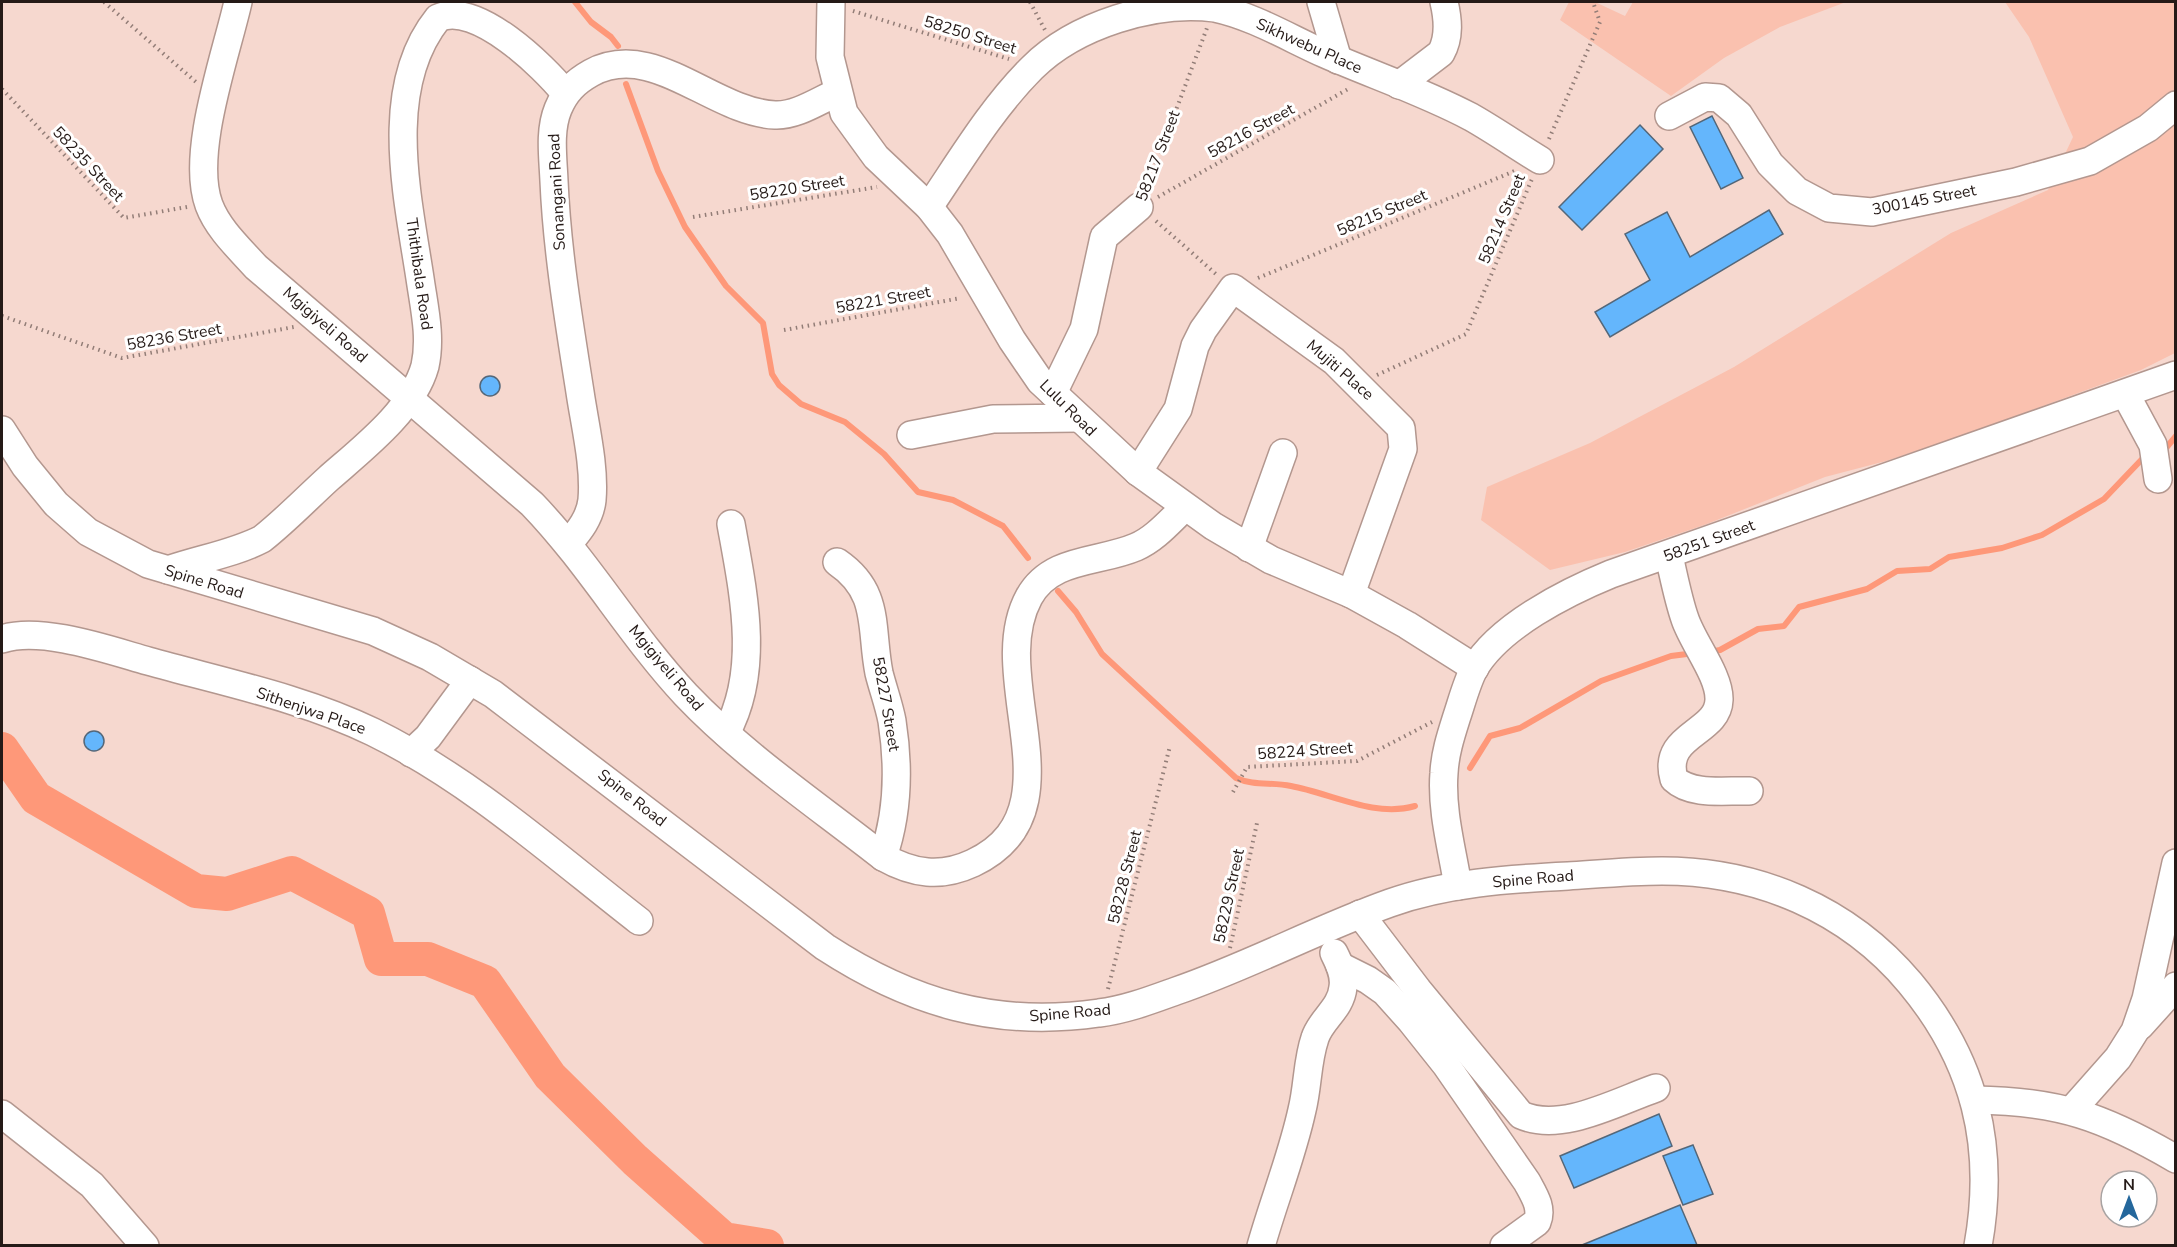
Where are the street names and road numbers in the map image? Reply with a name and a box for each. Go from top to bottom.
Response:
street label: 58250 Street [921,10,1019,60]
street label: Sikhwebu Place [1252,13,1366,79]
street label: 58216 Street [1204,98,1299,164]
street label: 58217 Street [1131,107,1186,205]
street label: 58235 Street [47,121,129,207]
street label: Sonangani Road [543,133,571,251]
street label: 58220 Street [748,170,846,206]
street label: 58214 Street [1473,170,1531,267]
street label: 300145 Street [1870,179,1978,221]
street label: 58215 Street [1334,184,1431,242]
street label: Thithibala Road [400,216,438,332]
street label: 58221 Street [834,281,932,319]
street label: Mgigiyeli Road [278,282,372,368]
street label: 58236 Street [125,318,223,356]
street label: Mujiti Place [1302,335,1378,405]
street label: Lulu Road [1035,375,1101,441]
street label: 58251 Street [1660,514,1758,568]
street label: Spine Road [162,560,246,604]
street label: Mgigiyeli Road [623,620,709,716]
street label: 58227 Street [867,655,905,753]
street label: Sithenjwa Place [253,682,369,740]
street label: 58224 Street [1256,737,1354,765]
street label: Spine Road [593,764,671,832]
street label: 58228 Street [1103,827,1147,926]
street label: 58229 Street [1208,846,1250,945]
street label: Spine Road [1491,864,1575,894]
street label: Spine Road [1028,998,1112,1028]

